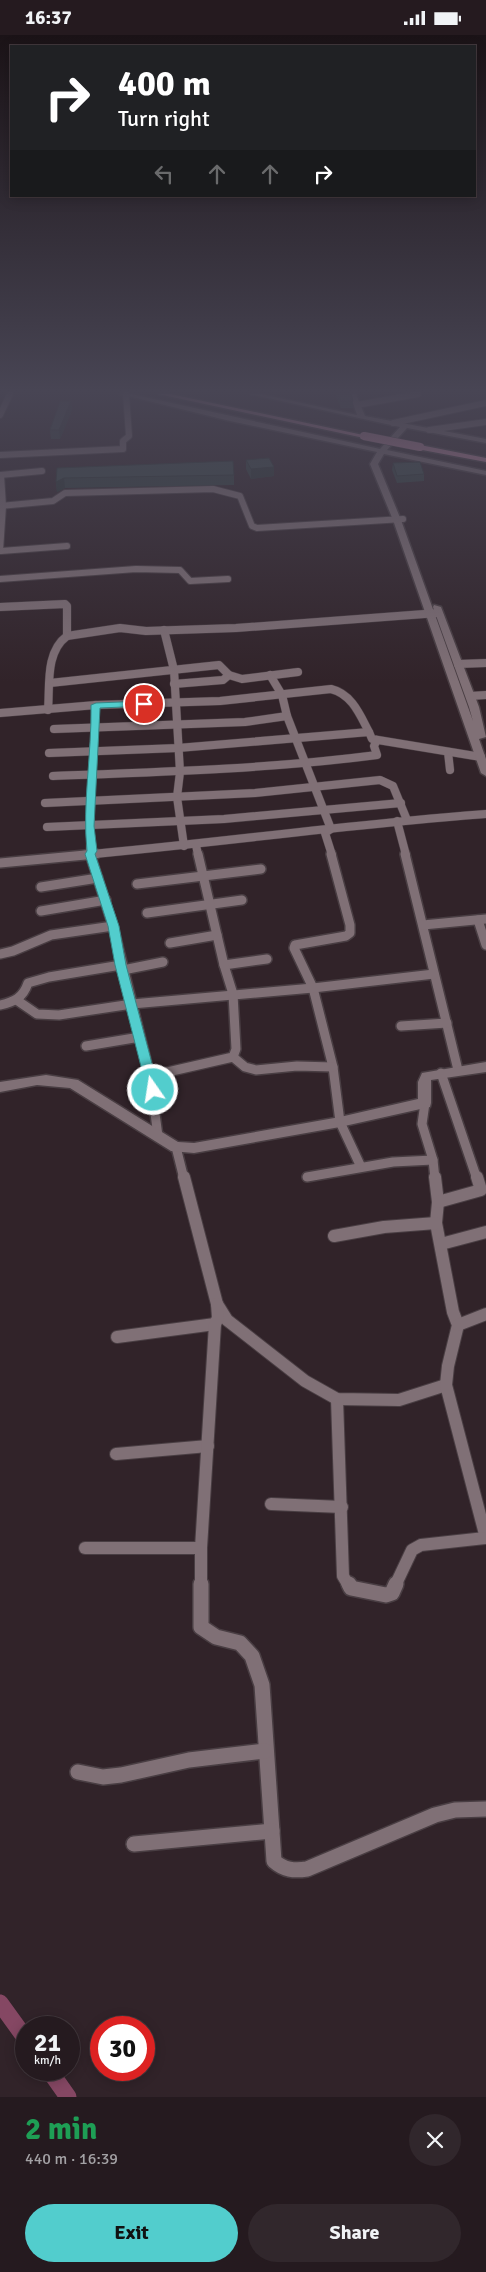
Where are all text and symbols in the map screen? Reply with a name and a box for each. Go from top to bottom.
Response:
text: 16:37 [25,6,72,30]
text: 400 m [118,62,211,105]
icon: right [35,65,100,130]
text: Turn right [118,105,210,132]
icon: left [150,160,178,188]
icon: ahead [203,160,231,188]
icon: ahead [256,160,284,188]
icon: right [309,160,337,188]
pin [123,683,165,725]
icon: arrive [130,690,158,718]
position arrow [126,1063,178,1115]
speed limit sign: 30 [90,2016,155,2081]
text: 21 [34,2027,61,2058]
text: km/h [34,2053,61,2068]
text: 2 min [25,2111,97,2148]
button: close [409,2114,461,2166]
text: 440 m · 16:39 [25,2149,118,2169]
button: Exit [25,2204,238,2262]
button: Share [248,2204,461,2262]

